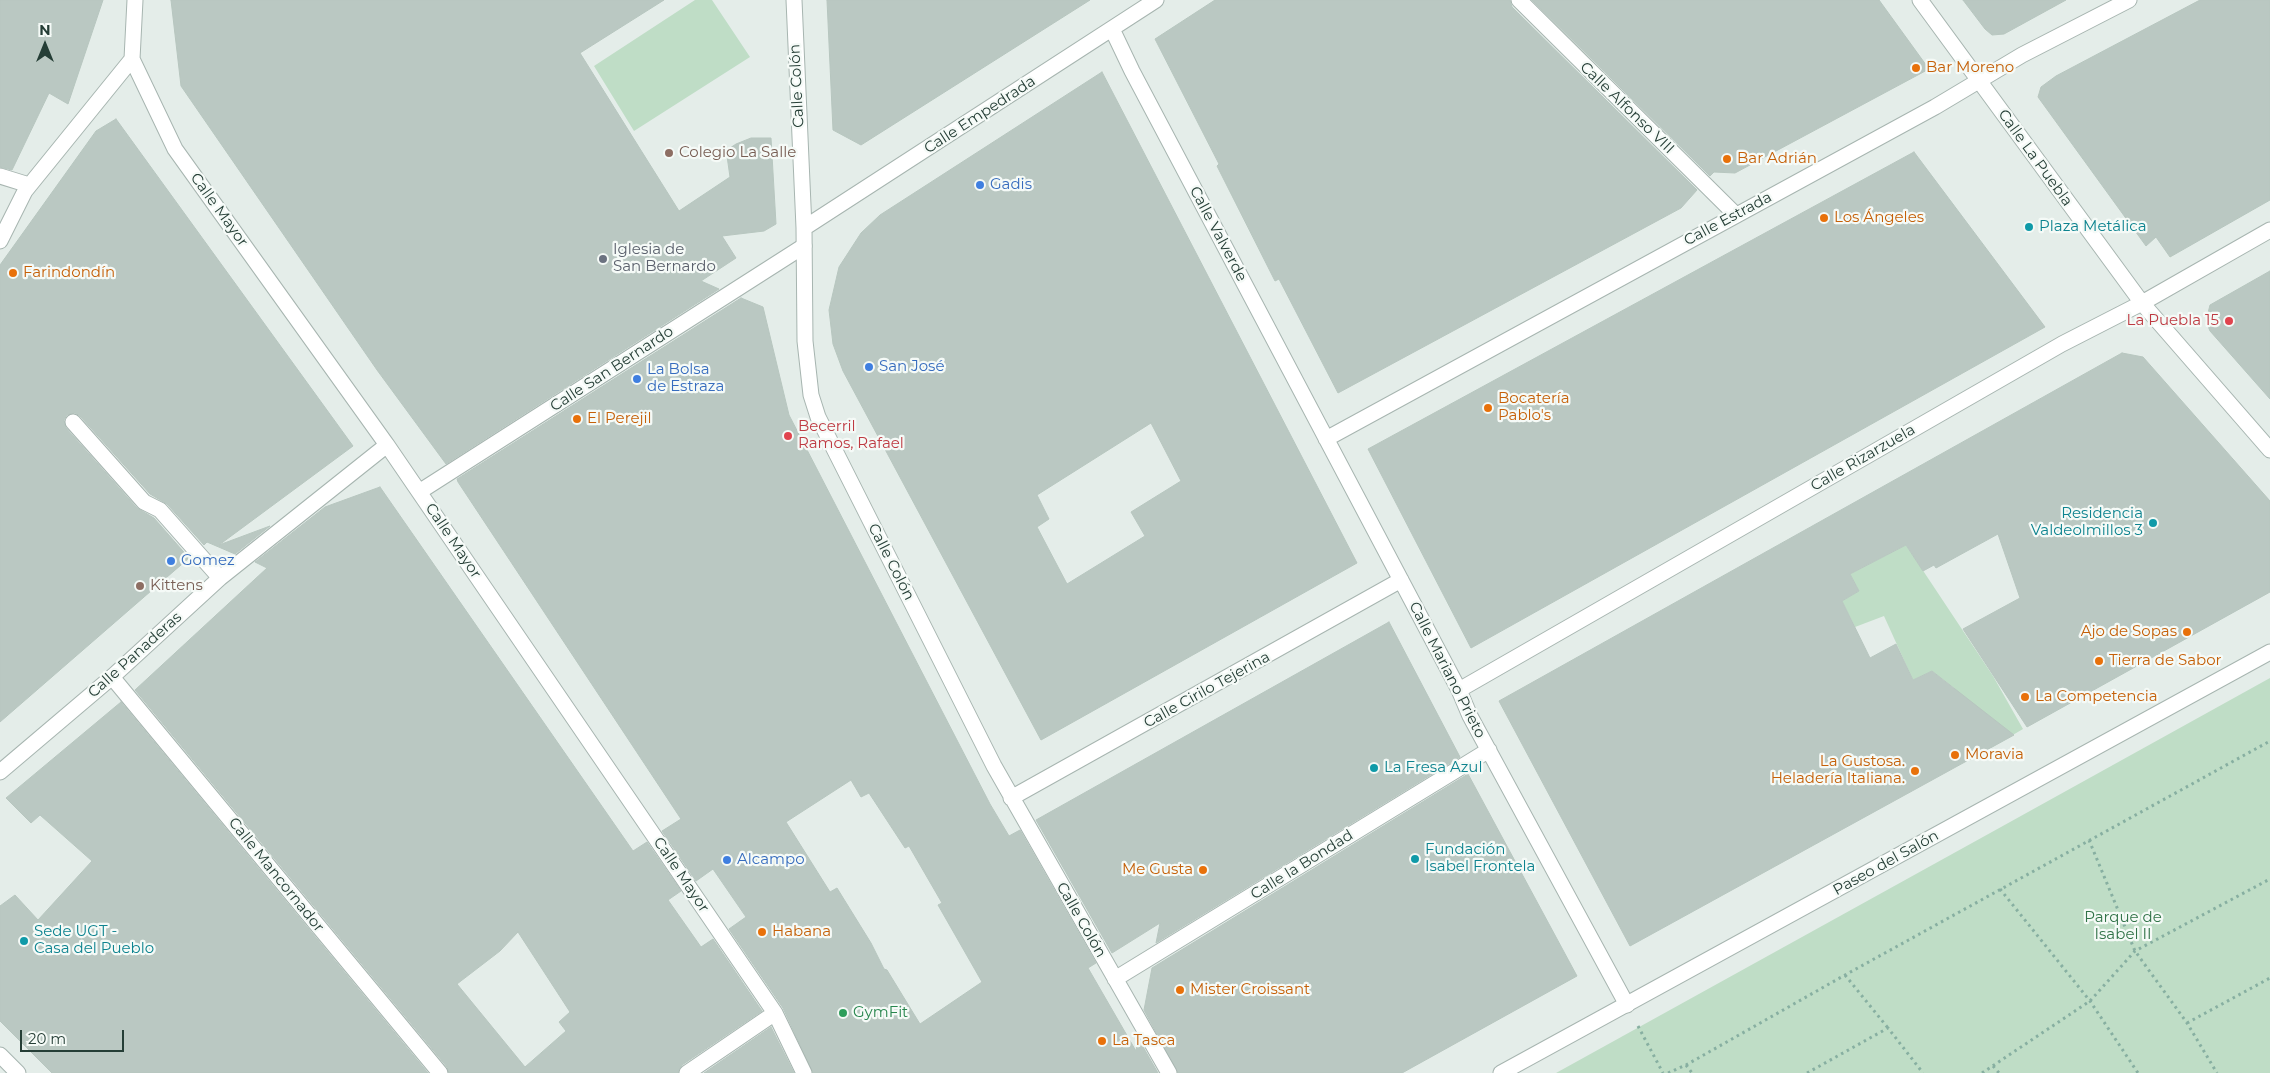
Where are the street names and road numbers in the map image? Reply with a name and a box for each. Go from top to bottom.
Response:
street label: Calle Colón [786,44,808,128]
street label: Calle Alfonso VIII [1576,58,1678,158]
street label: Calle Empedrada [921,72,1039,158]
street label: Calle La Puebla [1994,106,2076,210]
street label: Calle Mayor [186,170,252,250]
street label: Calle Valverde [1185,183,1251,285]
street label: Calle Estrada [1681,188,1775,250]
street label: Calle San Bernardo [547,322,677,416]
street label: Calle Rizarzuela [1808,421,1918,495]
street label: Calle Mayor [421,500,485,582]
street label: Calle Colón [864,521,918,603]
street label: Calle Mariano Prieto [1405,599,1489,741]
street label: Calle Panaderas [85,608,185,702]
street label: Calle Cirilo Tejerina [1141,648,1273,732]
street label: Calle Mancornador [224,814,328,936]
street label: Calle la Bondad [1247,826,1357,904]
street label: Paseo del Salón [1830,827,1942,899]
street label: Calle Mayor [649,834,713,916]
street label: Calle Colón [1052,879,1110,961]

